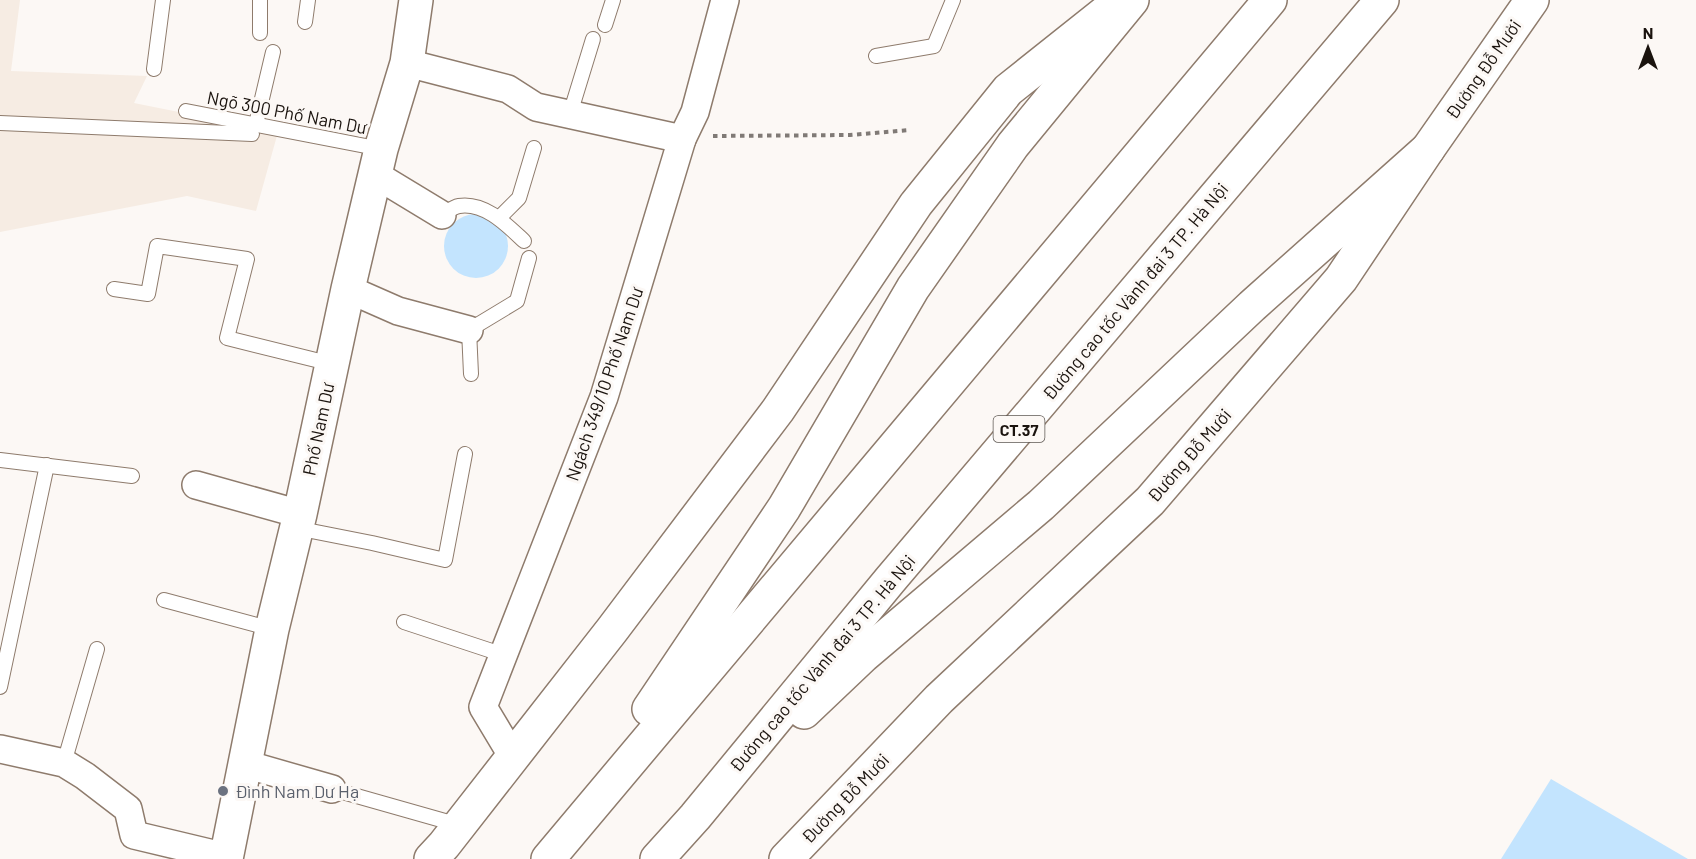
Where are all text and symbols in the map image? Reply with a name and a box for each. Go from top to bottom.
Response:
street label: Đường Đỗ Mười [1441,15,1525,123]
north arrow [1618,18,1678,78]
text: N [1643,23,1653,42]
street label: Ngõ 300 Phố Nam Dư [205,86,369,138]
street label: Đường cao tốc Vành đai 3 TP. Hà Nội [1038,178,1232,404]
street label: Ngách 349/10 Phố Nam Dư [561,284,648,484]
street label: Phố Nam Dư [297,380,339,477]
street label: Đường Đỗ Mười [1142,404,1236,506]
road number: CT.37 [994,416,1044,442]
street label: Đường cao tốc Vành đai 3 TP. Hà Nội [725,550,919,776]
street label: Đường Đỗ Mười [797,748,893,848]
place label: Đình Nam Dư Hạ [235,780,359,802]
marker: Đình Nam Dư Hạ [216,784,230,798]

